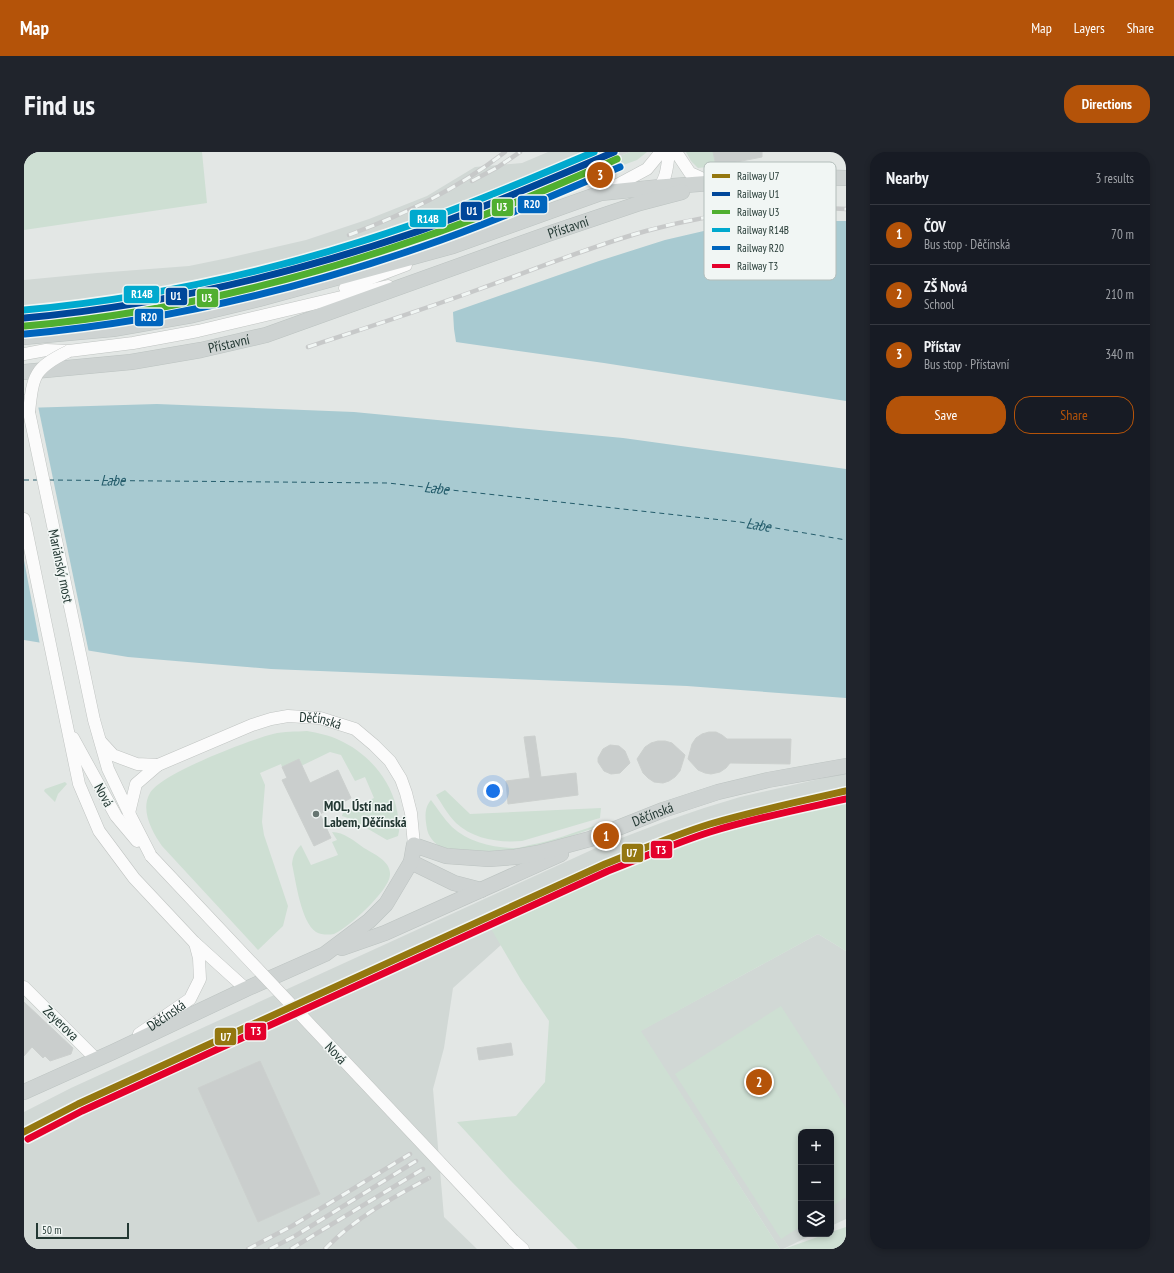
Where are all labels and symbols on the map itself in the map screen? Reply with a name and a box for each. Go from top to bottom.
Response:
pin: 3 [587,160,613,190]
legend [704,162,836,280]
text: Railway U7 [737,169,779,183]
text: Railway U1 [737,187,779,201]
line badge: R20 [517,195,548,214]
text: R20 [524,197,540,211]
line badge: U3 [491,198,514,217]
text: U3 [497,200,507,214]
line badge: U1 [460,201,483,221]
text: U1 [467,204,477,218]
text: Railway U3 [737,205,779,219]
line badge: R14B [409,209,447,228]
text: R14B [417,212,439,226]
street label: Přístavní [545,212,591,242]
text: Railway R14B [737,223,789,237]
text: Railway R20 [737,241,784,255]
text: Railway T3 [737,259,778,273]
line badge: R14B [123,285,160,304]
text: R14B [131,287,153,301]
line badge: U1 [165,287,188,306]
line badge: U3 [196,288,219,308]
text: U1 [171,289,181,303]
text: U3 [202,291,212,305]
line badge: R20 [134,308,164,327]
text: R20 [141,310,157,324]
street label: Přístavní [206,330,251,357]
water label: Labe [101,470,126,490]
water label: Labe [423,477,451,499]
water label: Labe [745,513,773,536]
street label: Mariánský most [44,528,78,605]
street label: Děčínská [299,708,344,733]
street label: Nová [90,780,118,810]
your location [483,781,503,801]
place label: MOL, Ústí nad Labem, Děčínská [324,797,407,831]
street label: Děčínská [629,798,676,830]
marker: MOL, Ústí nad Labem, Děčínská [311,809,321,819]
pin: 1 [593,821,619,851]
line badge: T3 [650,840,673,859]
line badge: U7 [621,843,644,863]
text: T3 [656,843,666,857]
text: U7 [627,846,637,860]
street label: Děčínská [143,996,189,1035]
street label: Zeyerova [39,1002,83,1044]
line badge: T3 [244,1022,267,1041]
text: T3 [251,1024,261,1038]
line badge: U7 [214,1027,237,1046]
text: U7 [221,1030,231,1044]
street label: Nová [321,1038,351,1068]
pin: 2 [746,1067,772,1097]
scale bar [36,1221,129,1240]

